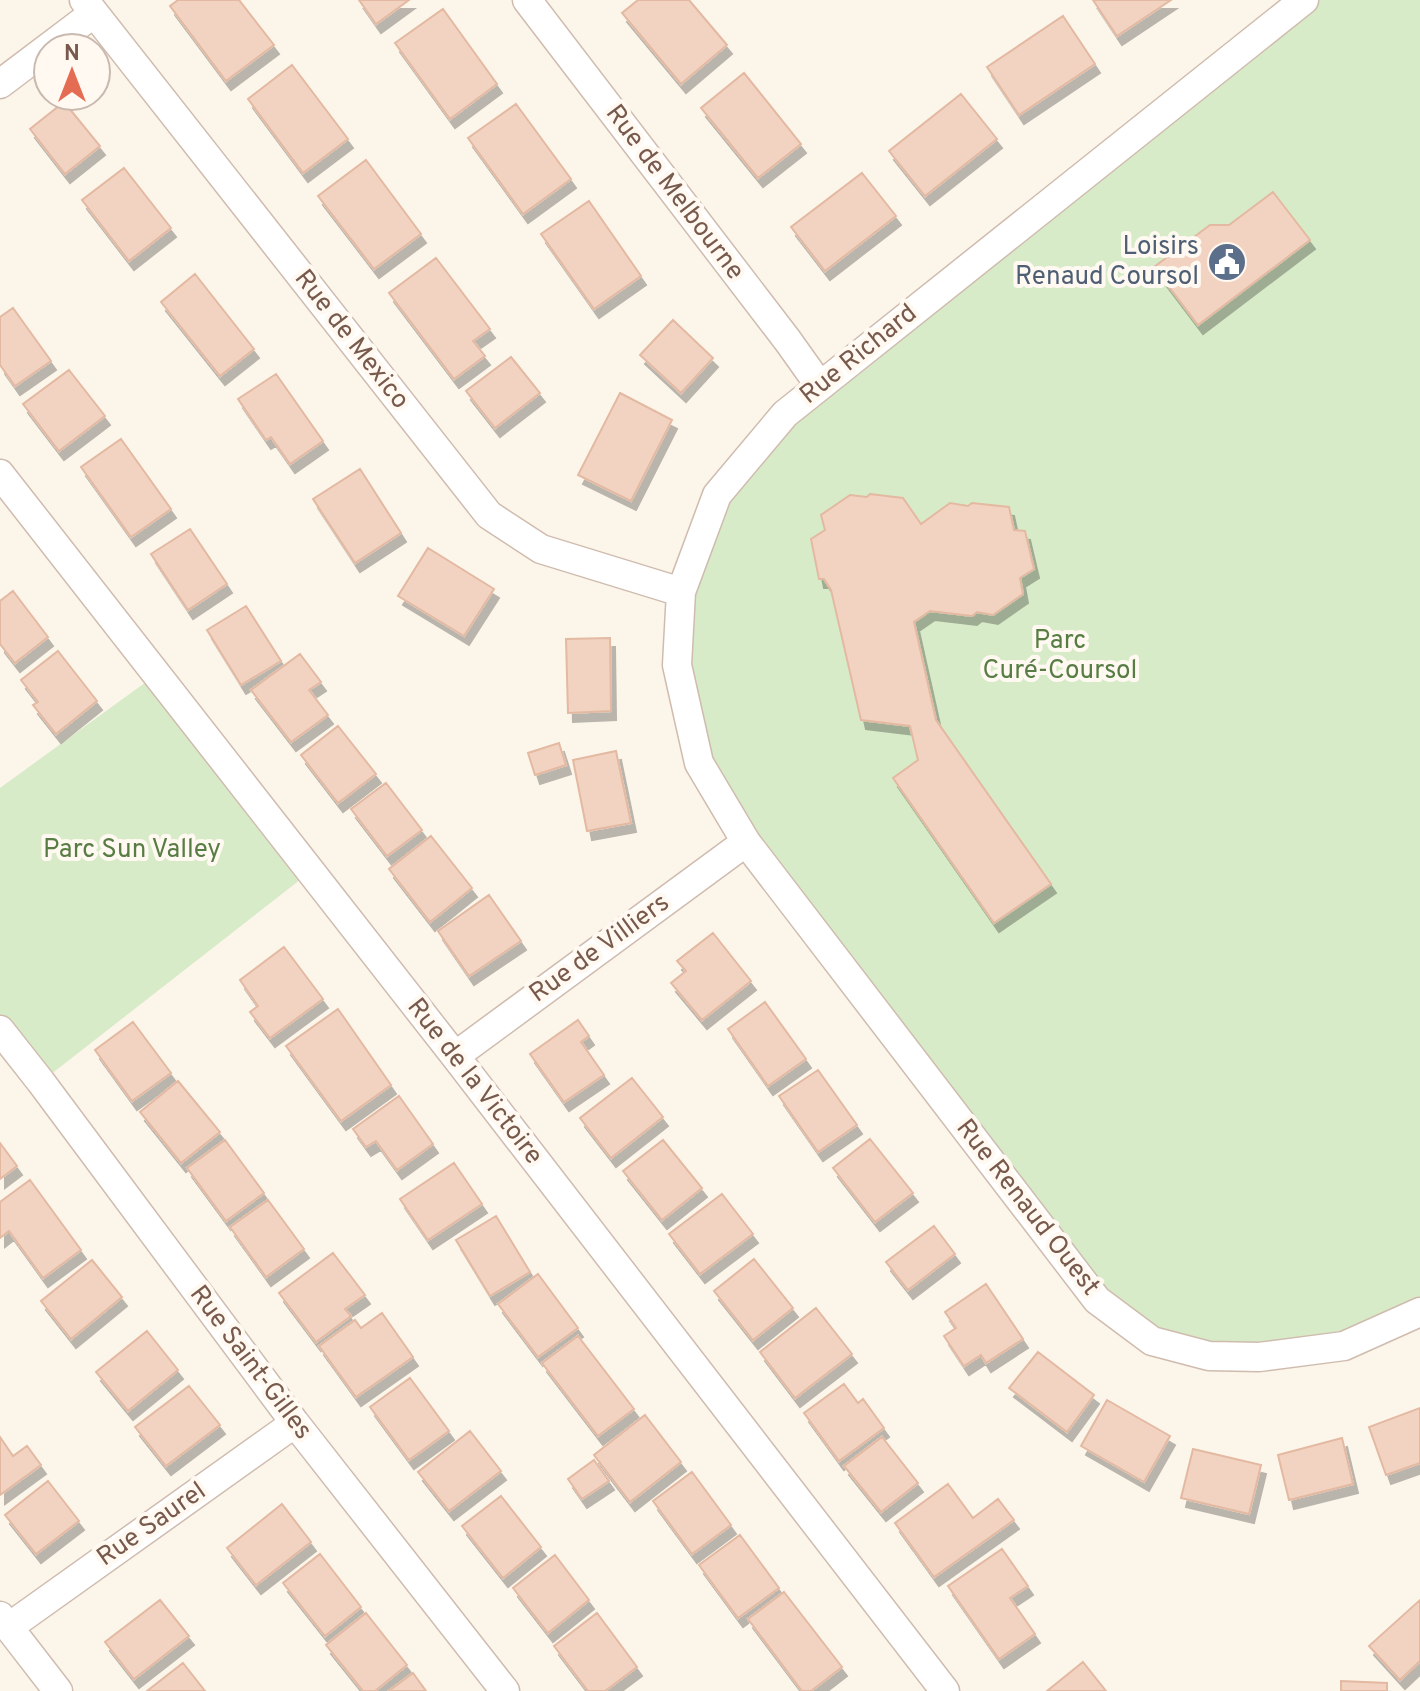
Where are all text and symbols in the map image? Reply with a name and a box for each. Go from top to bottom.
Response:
north arrow [32,32,112,112]
text: N [64,41,80,68]
street label: Rue de Melbourne [597,99,751,287]
place label: Loisirs Renaud Coursol [1015,231,1199,294]
public building icon: Loisirs Renaud Coursol [1206,241,1248,283]
street label: Rue de Mexico [286,264,416,416]
street label: Rue Richard [794,298,924,412]
park label: Parc Curé-Coursol [983,625,1137,688]
park label: Parc Sun Valley [43,834,221,867]
street label: Rue de Villiers [523,887,677,1011]
street label: Rue de la Victoire [399,992,549,1172]
street label: Rue Renaud Ouest [948,1113,1106,1303]
street label: Rue Saint-Gilles [181,1279,319,1447]
street label: Rue Saurel [91,1475,213,1575]

